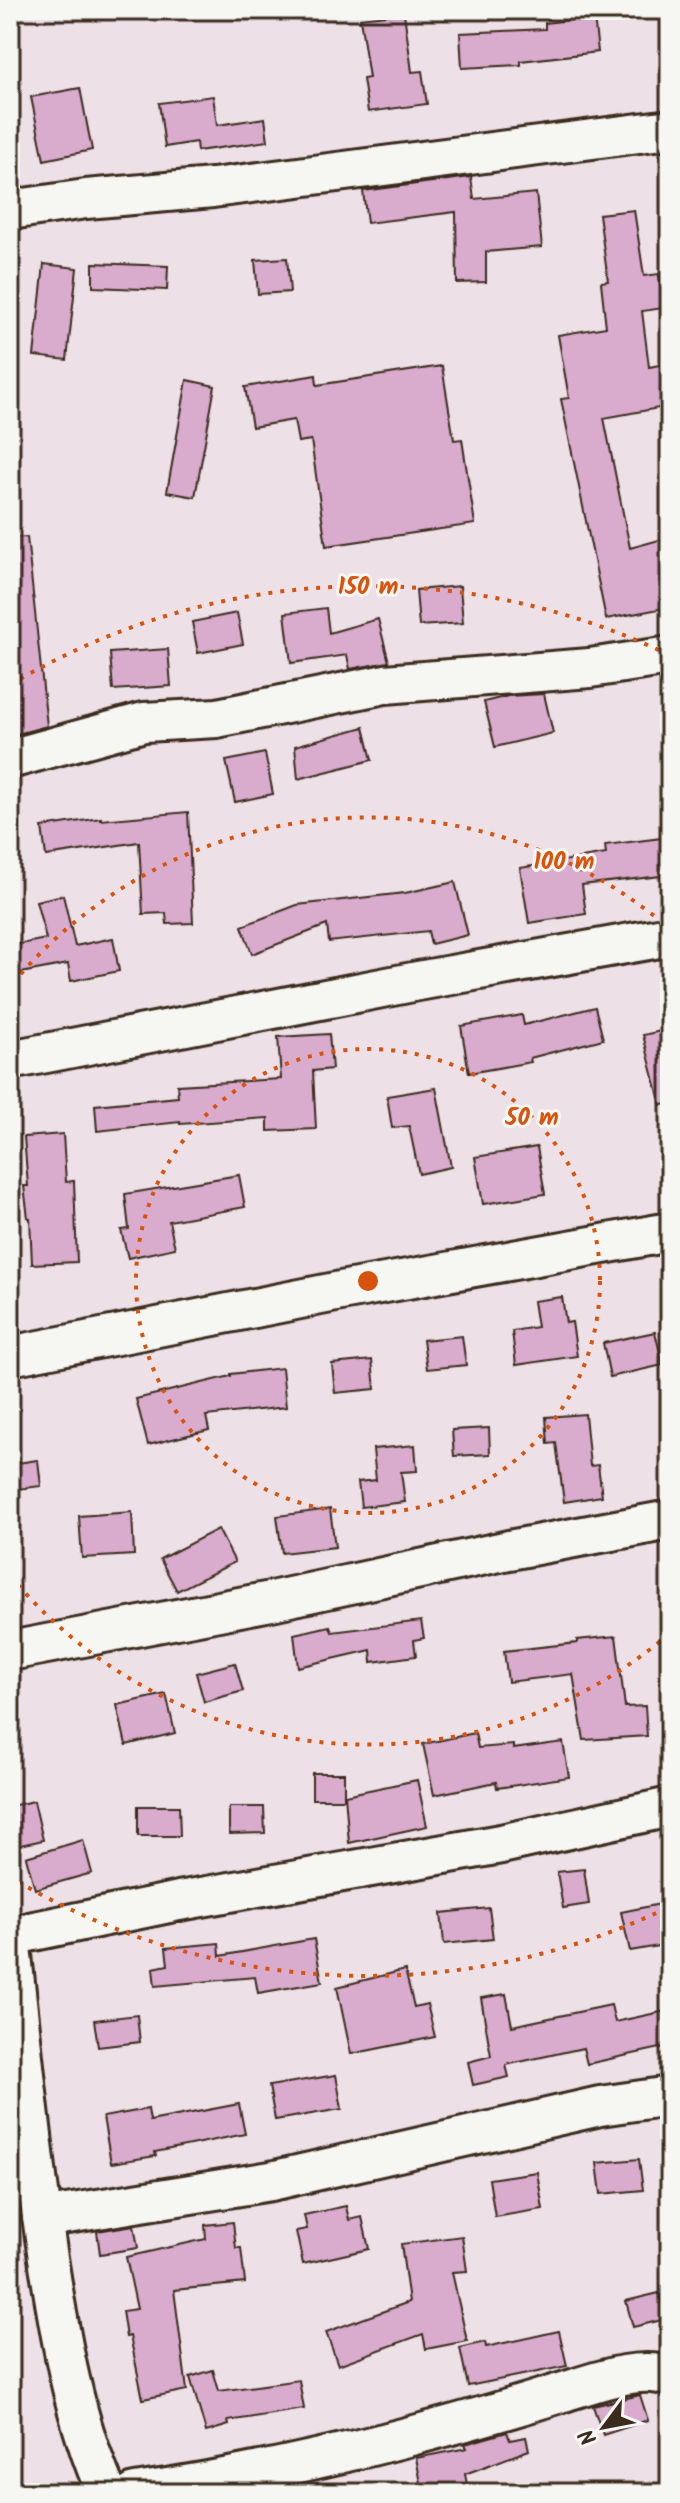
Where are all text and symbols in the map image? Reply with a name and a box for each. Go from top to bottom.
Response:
text: 150 m [338,568,398,607]
text: 100 m [534,843,594,882]
text: 50 m [504,1099,559,1138]
centre of rings [354,1267,382,1295]
north arrow [564,2387,644,2467]
text: N [571,2421,608,2451]

